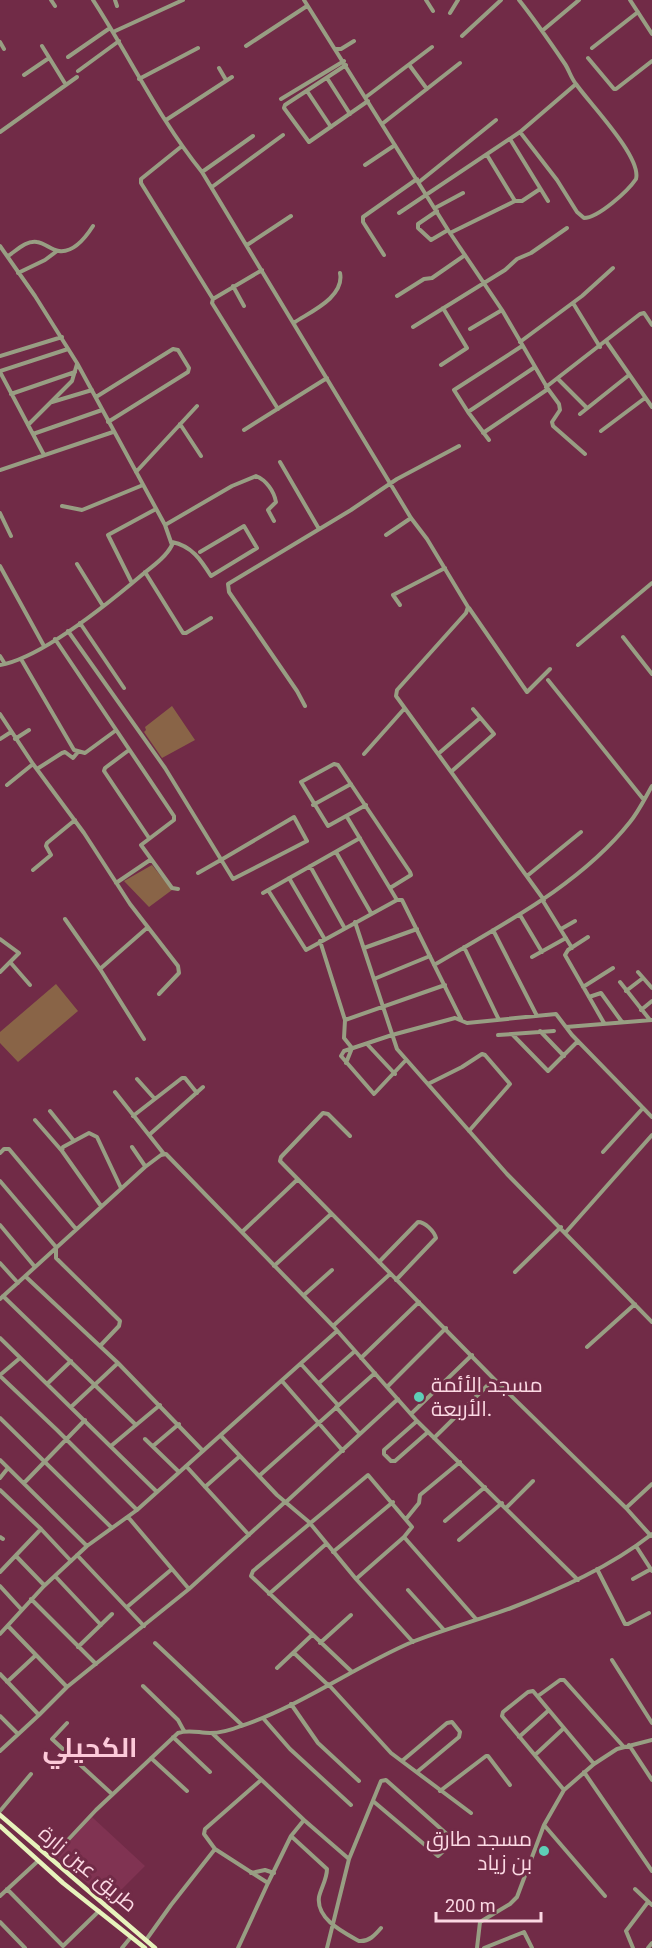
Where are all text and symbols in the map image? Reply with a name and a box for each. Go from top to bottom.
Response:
place label: مسجد الأئمة الأربعة. [431,1373,543,1421]
marker: مسجد الأئمة الأربعة. [412,1390,426,1404]
district label: الكحيلي [43,1732,137,1770]
street label: طريق عين زارة [33,1821,142,1918]
place label: مسجد طارق بن زياد [426,1827,532,1876]
marker: مسجد طارق بن زياد [537,1844,551,1858]
scale bar [436,1885,541,1923]
text: 200 m [445,1895,496,1916]

